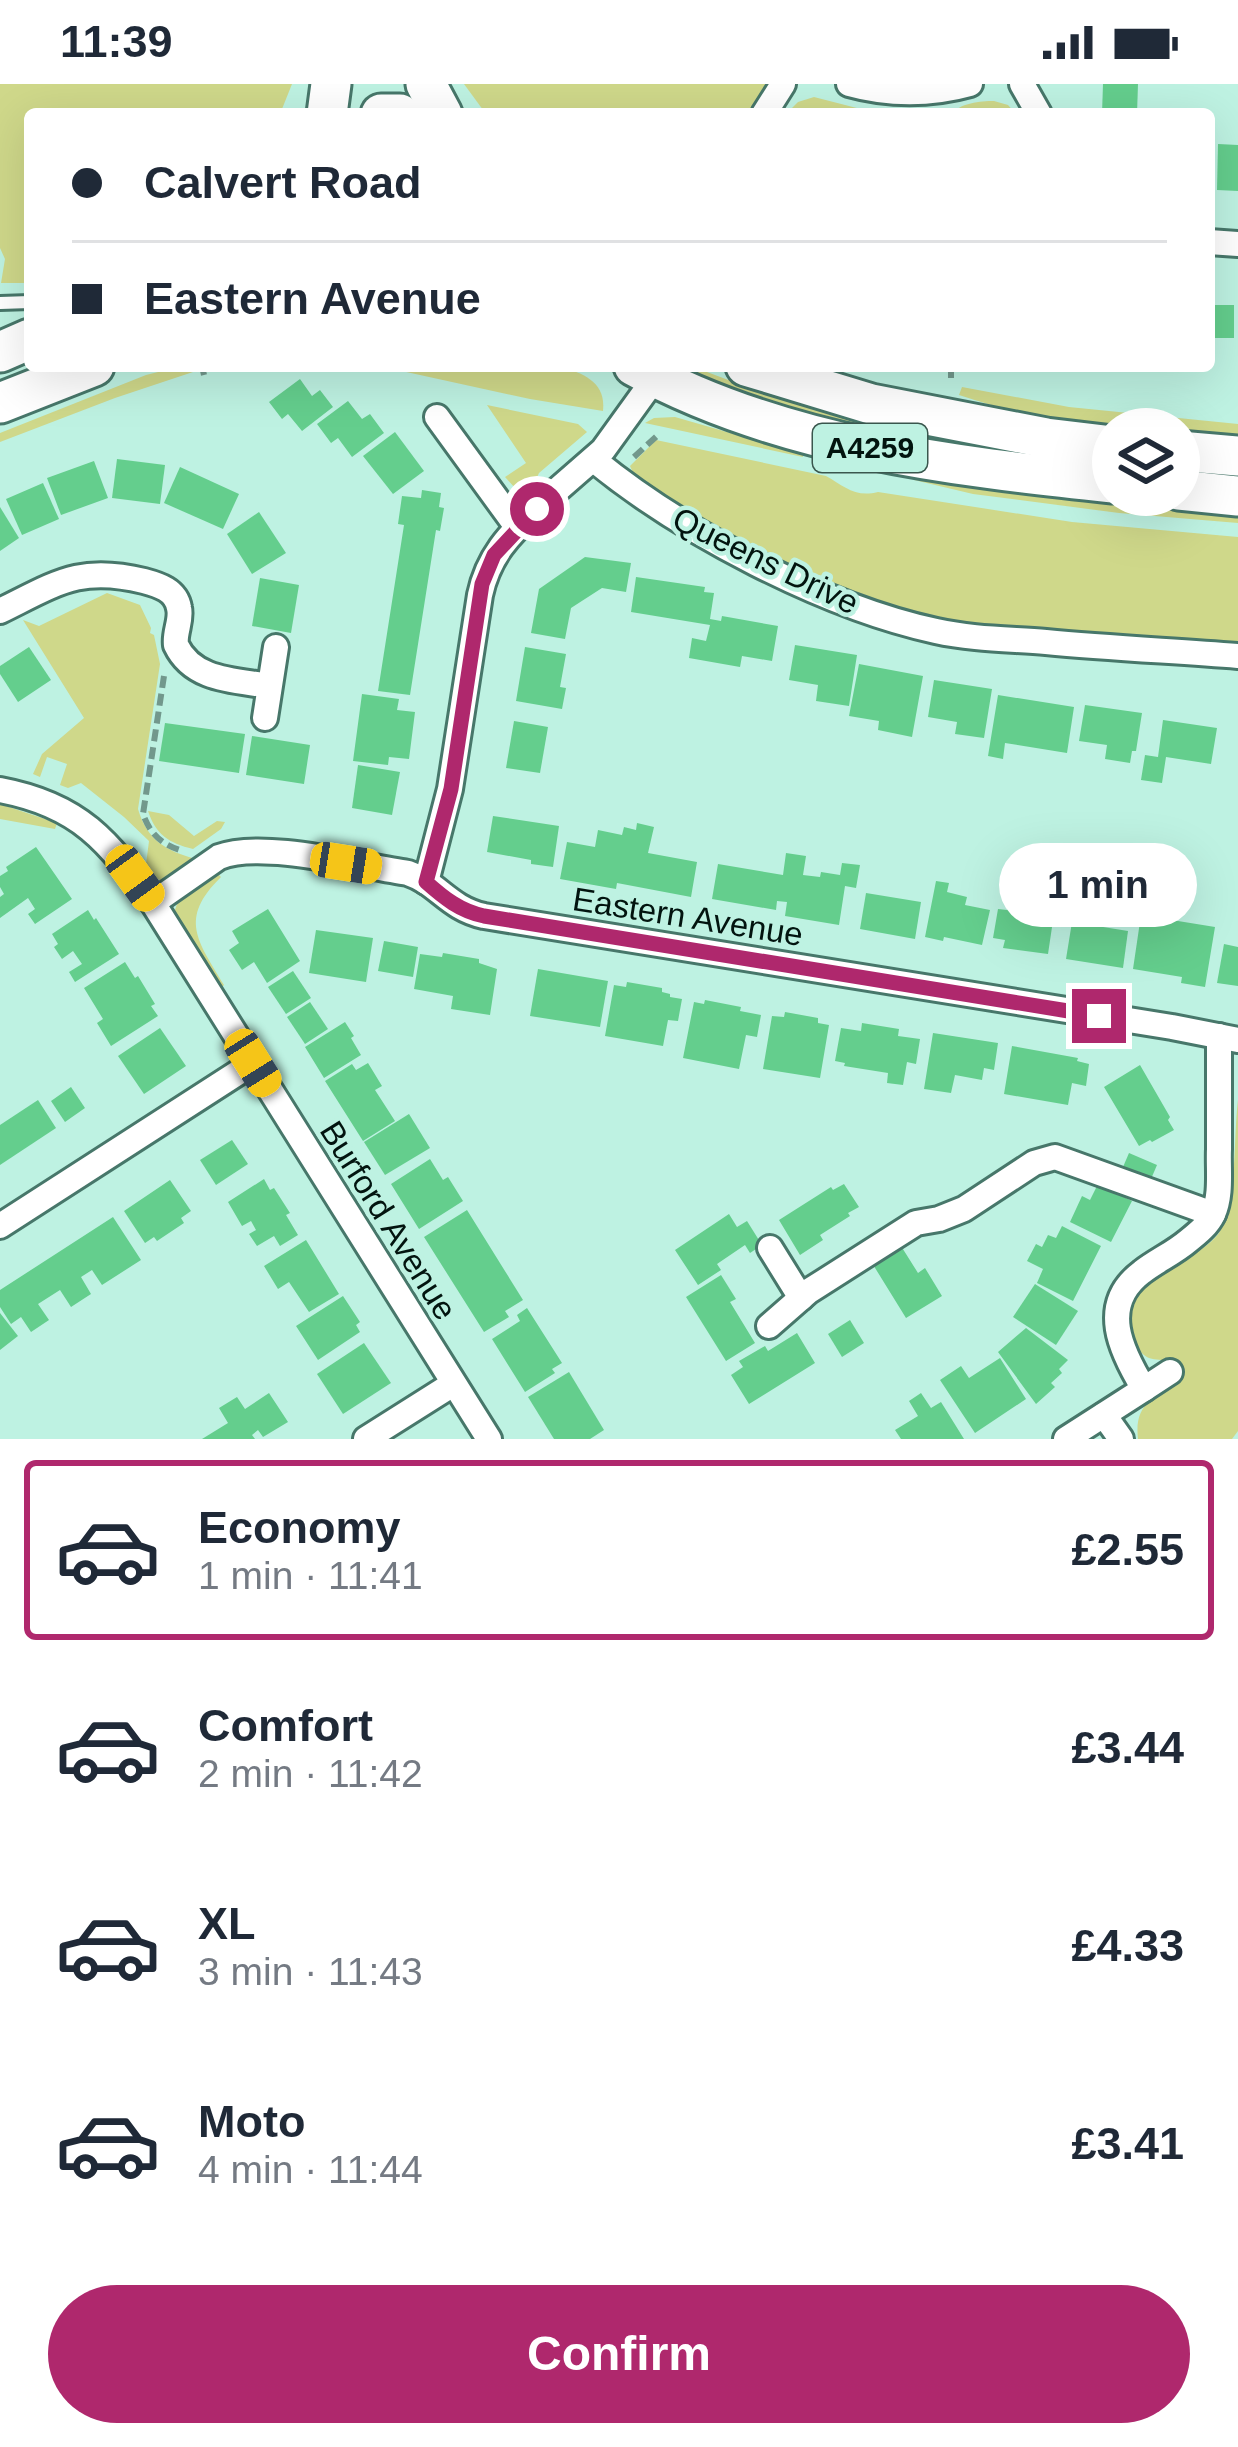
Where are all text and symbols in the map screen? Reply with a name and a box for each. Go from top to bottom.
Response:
text: 11:39 [60,16,173,67]
text: Calvert Road [144,157,422,208]
text: Eastern Avenue [144,273,481,324]
map controls [1092,408,1200,516]
button: layers [1092,408,1200,516]
road number: A4259 [813,424,927,472]
route start [510,482,564,536]
street label: Queens Drive [667,500,865,621]
car [99,838,171,918]
car [308,840,384,886]
callout: 1 min [1000,842,1198,926]
text: 1 min [1047,863,1149,906]
street label: Eastern Avenue [570,880,806,953]
route end [1072,989,1126,1043]
car [219,1023,287,1103]
street label: Burford Avenue [313,1114,464,1326]
icon: car [54,1496,162,1604]
text: Economy [198,1502,401,1553]
text: £2.55 [1071,1524,1184,1575]
text: 1 min · 11:41 [198,1554,423,1597]
icon: car [54,1694,162,1802]
text: Comfort [198,1700,373,1751]
text: £3.44 [1071,1722,1184,1773]
text: 2 min · 11:42 [198,1752,423,1795]
icon: car [54,1892,162,2000]
text: XL [198,1898,256,1949]
text: £4.33 [1071,1920,1184,1971]
text: 3 min · 11:43 [198,1950,423,1993]
icon: car [54,2090,162,2198]
text: Moto [198,2096,305,2147]
text: £3.41 [1071,2118,1184,2169]
text: 4 min · 11:44 [198,2148,423,2191]
button: Confirm [48,2285,1190,2423]

